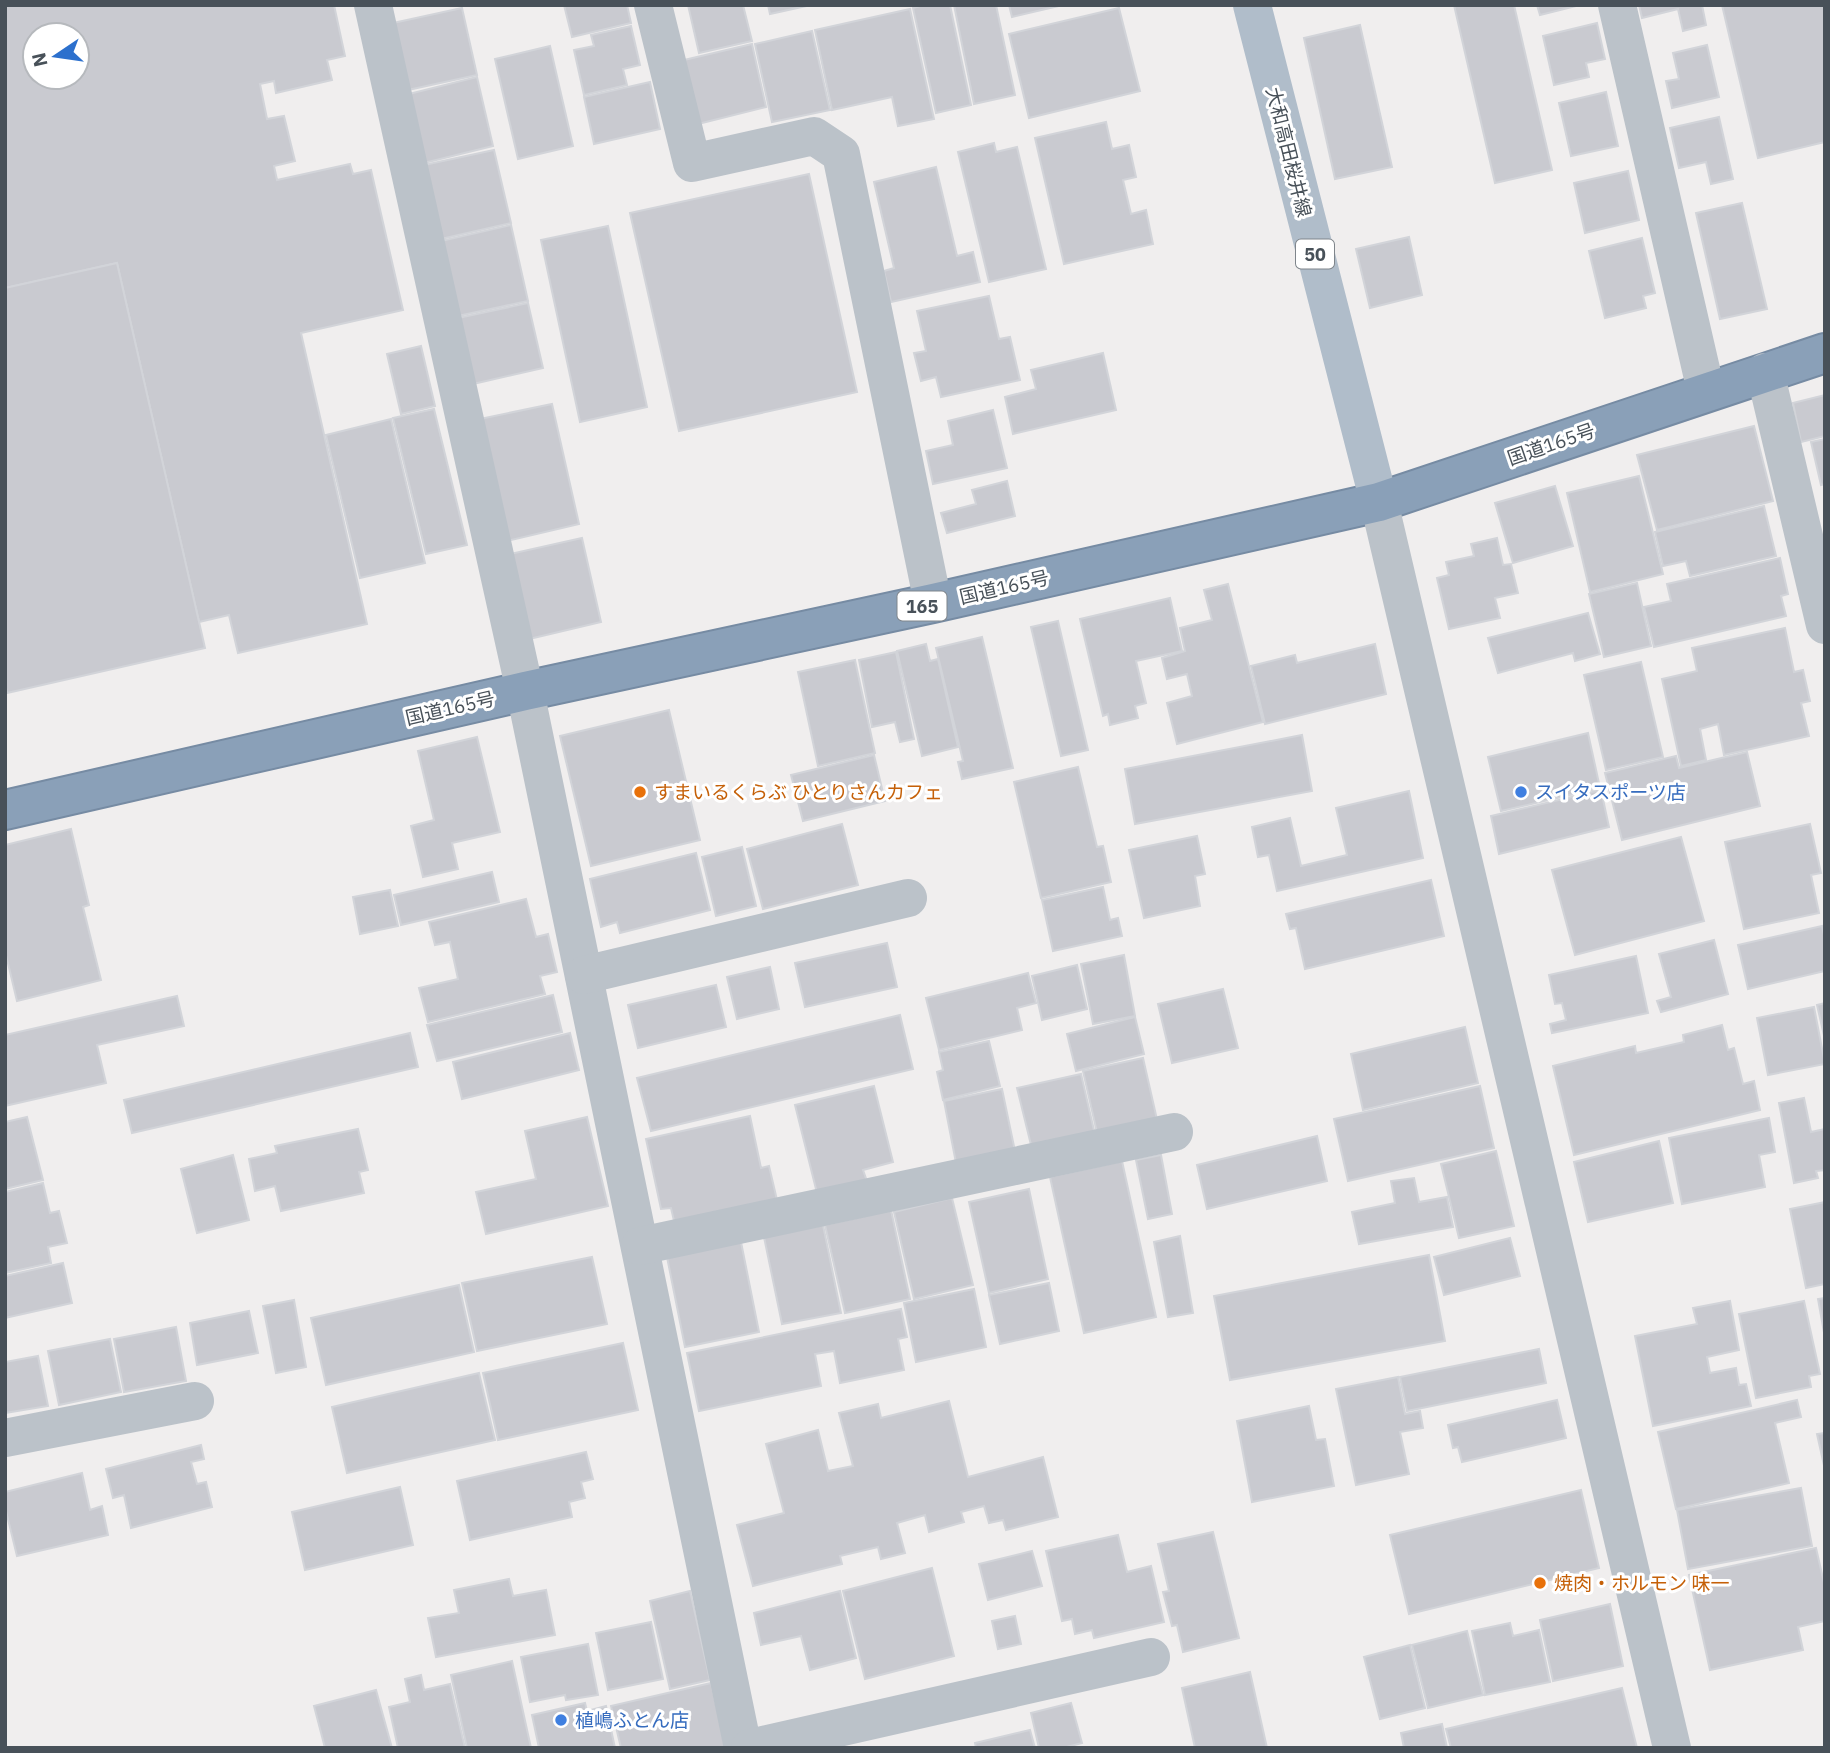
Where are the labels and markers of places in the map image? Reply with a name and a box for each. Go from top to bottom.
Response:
place label: すまいるくらぶ ひとりさんカフェ [654,780,943,804]
place label: スイタスポーツ店 [1535,780,1686,804]
marker: すまいるくらぶ ひとりさんカフェ [632,784,648,800]
marker: スイタスポーツ店 [1513,784,1529,800]
place label: 焼肉・ホルモン 味一 [1554,1571,1730,1595]
marker: 焼肉・ホルモン 味一 [1532,1575,1548,1591]
place label: 植嶋ふとん店 [575,1708,689,1732]
marker: 植嶋ふとん店 [553,1712,569,1728]

